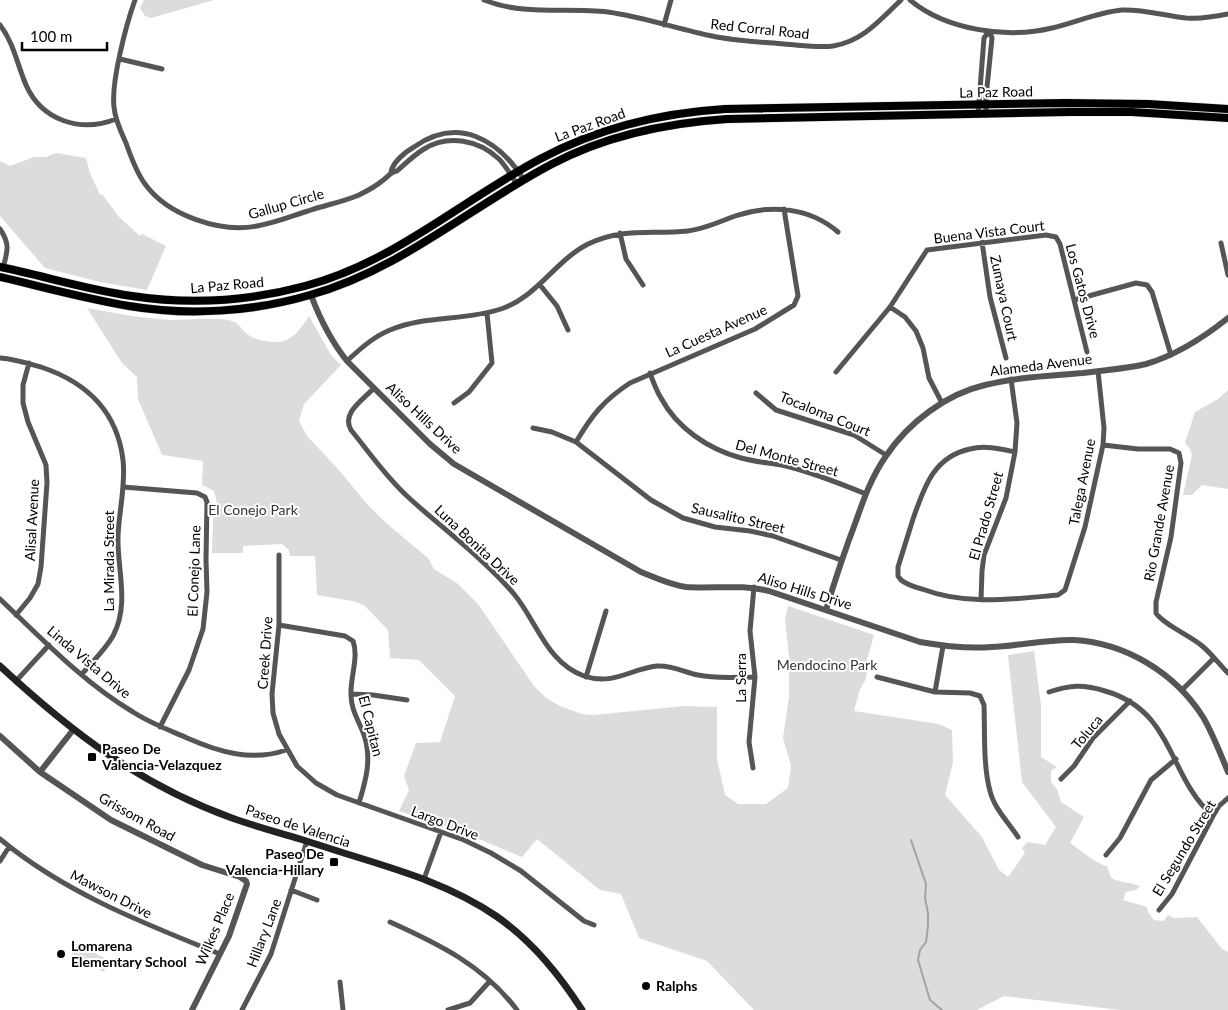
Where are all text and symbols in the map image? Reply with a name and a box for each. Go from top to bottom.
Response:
street label: Red Corral Road [710,15,810,42]
scale bar [22,20,108,52]
text: 100 m [30,27,72,45]
street label: La Paz Road [959,82,1033,101]
street label: La Paz Road [552,104,627,145]
street label: Gallup Circle [246,185,326,222]
street label: Buena Vista Court [933,216,1045,247]
street label: Los Gatos Drive [1063,242,1104,340]
street label: Zumaya Court [987,254,1022,342]
street label: La Paz Road [189,273,264,296]
street label: La Cuesta Avenue [662,300,769,361]
street label: Alameda Avenue [989,350,1093,379]
street label: Aliso Hills Drive [383,378,466,457]
street label: Tocaloma Court [777,388,873,439]
street label: Del Monte Street [734,436,841,479]
street label: Talega Avenue [1065,437,1098,527]
street label: Rio Grande Avenue [1140,463,1177,583]
street label: El Prado Street [965,470,1006,562]
street label: Alisal Avenue [21,479,42,561]
street label: Sausalito Street [690,499,786,537]
park label: El Conejo Park [208,501,299,518]
street label: Luna Bonita Drive [431,501,523,588]
street label: La Mirada Street [100,510,117,612]
street label: El Conejo Lane [183,525,204,617]
street label: Aliso Hills Drive [756,568,854,613]
street label: Creek Drive [253,616,276,690]
street label: Linda Vista Drive [44,622,135,702]
street label: La Serra [732,653,749,703]
park label: Mendocino Park [777,656,878,673]
street label: El Capitan [356,694,387,758]
street label: Toluca [1067,711,1106,752]
place label: Paseo De Valencia-Velazquez [101,740,222,773]
marker: Paseo De Valencia-Velazquez [86,751,98,763]
street label: Grissom Road [96,789,178,845]
street label: El Segundo Street [1148,797,1219,899]
street label: Paseo de Valencia [244,801,353,851]
street label: Largo Drive [409,802,481,843]
place label: Paseo De Valencia-Hillary [225,845,325,878]
marker: Paseo De Valencia-Hillary [328,856,340,868]
street label: Mawson Drive [68,866,155,921]
street label: Wilkes Place [192,890,237,968]
street label: Hillary Lane [243,896,284,970]
place label: Lomarena Elementary School [71,937,187,970]
marker: Lomarena Elementary School [55,948,67,960]
place label: Ralphs [656,977,697,994]
marker: Ralphs [640,980,652,992]

